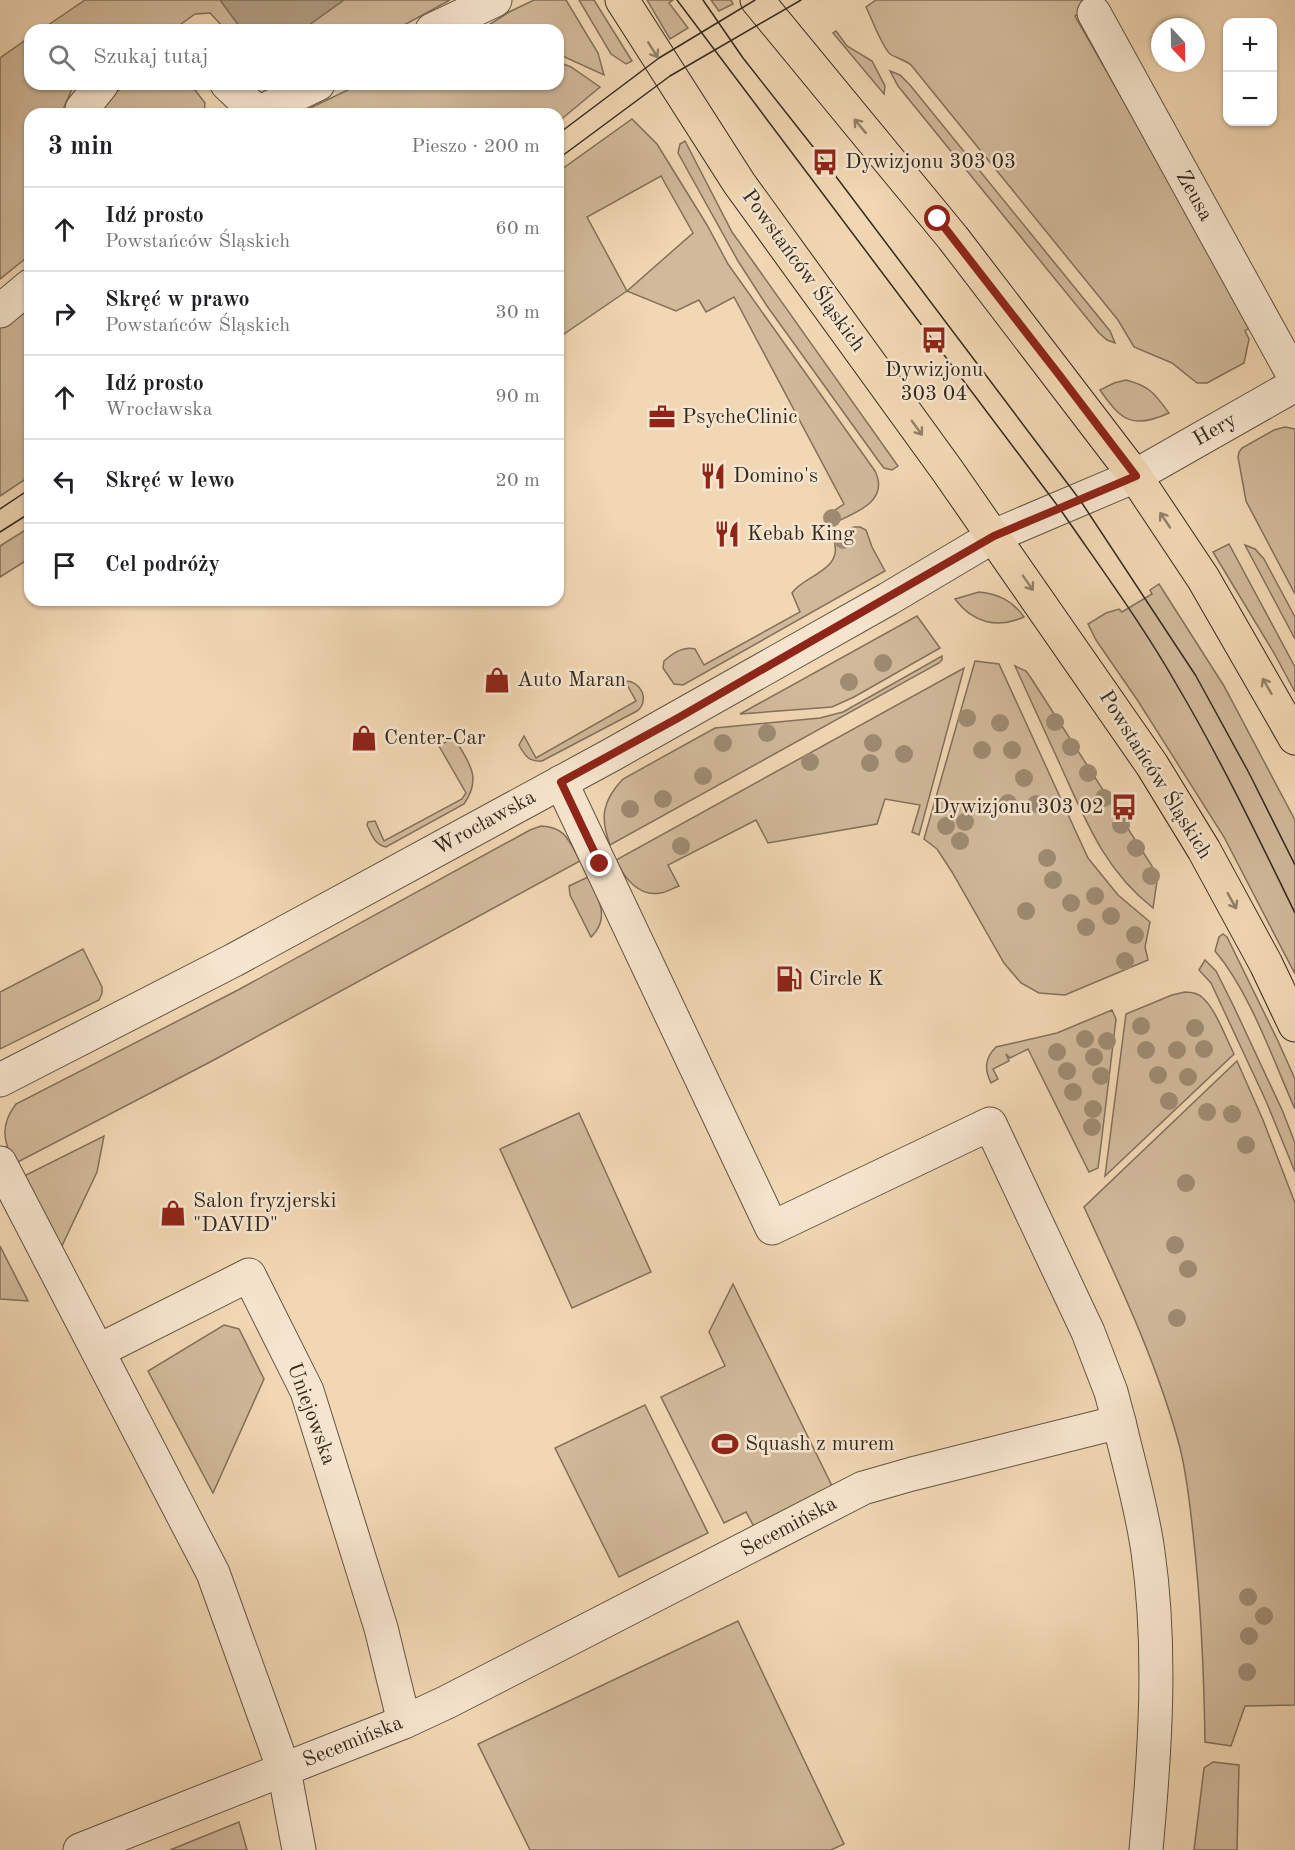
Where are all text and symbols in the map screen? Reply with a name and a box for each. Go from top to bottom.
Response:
north arrow [1151,18,1205,72]
map controls [1223,18,1277,126]
button: + [1223,18,1277,72]
search box [24,24,564,90]
icon: search [45,41,78,74]
one-way arrow [647,41,660,58]
text: Szukaj tutaj [93,46,209,68]
button: − [1223,72,1277,126]
one-way arrow [854,118,867,134]
text: 3 min [48,134,113,160]
text: Pieszo · 200 m [411,137,540,157]
bus stop icon: Dywizjonu 303 03 [810,147,840,177]
place label: Dywizjonu 303 03 [845,152,1016,173]
street label: Zeusa [1172,167,1216,225]
street label: Powstańców Śląskich [737,183,873,356]
text: Idź prosto [105,205,204,227]
route start [924,205,950,231]
icon: ahead [48,213,81,246]
text: 60 m [495,219,540,239]
text: Powstańców Śląskich [105,232,290,252]
text: Skręć w prawo [105,289,250,311]
icon: right [48,297,81,330]
text: 30 m [495,303,540,323]
text: Powstańców Śląskich [105,316,290,336]
bus stop icon: Dywizjonu 303 04 [919,325,949,355]
place label: Dywizjonu 303 04 [885,360,983,405]
text: Idź prosto [105,373,204,395]
icon: ahead [48,381,81,414]
text: 90 m [495,387,540,407]
text: Wrocławska [105,400,213,420]
office icon: PsycheClinic [647,402,677,432]
place label: PsycheClinic [682,407,797,428]
street label: Hery [1190,409,1240,451]
one-way arrow [911,419,923,435]
restaurant icon: Domino's [698,461,728,491]
icon: left [48,465,81,498]
place label: Domino's [733,466,818,487]
text: Skręć w lewo [105,470,235,492]
text: 20 m [495,471,540,491]
one-way arrow [1159,512,1171,529]
restaurant icon: Kebab King [712,519,742,549]
place label: Kebab King [747,524,855,545]
icon: arrive [48,549,81,582]
text: Cel podróży [105,554,220,576]
one-way arrow [1022,575,1034,591]
shop icon: Auto Maran [482,665,512,695]
place label: Auto Maran [517,670,626,691]
one-way arrow [1260,678,1272,695]
street label: Powstańców Śląskich [1095,684,1220,863]
shop icon: Center-Car [349,723,379,753]
place label: Center-Car [384,728,486,749]
street label: Wrocławska [431,786,539,860]
bus stop icon: Dywizjonu 303 02 [1109,792,1139,822]
place label: Dywizjonu 303 02 [933,797,1104,818]
route end [586,850,612,876]
one-way arrow [1226,892,1238,909]
fuel station icon: Circle K [774,964,804,994]
place label: Circle K [809,969,884,990]
place label: Salon fryzjerski "DAVID" [193,1191,336,1236]
shop icon: Salon fryzjerski "DAVID" [158,1198,188,1228]
street label: Uniejowska [283,1360,339,1468]
sports icon: Squash z murem [710,1429,740,1459]
place label: Squash z murem [745,1434,895,1455]
street label: Secemińska [737,1493,841,1561]
street label: Secemińska [300,1712,406,1772]

